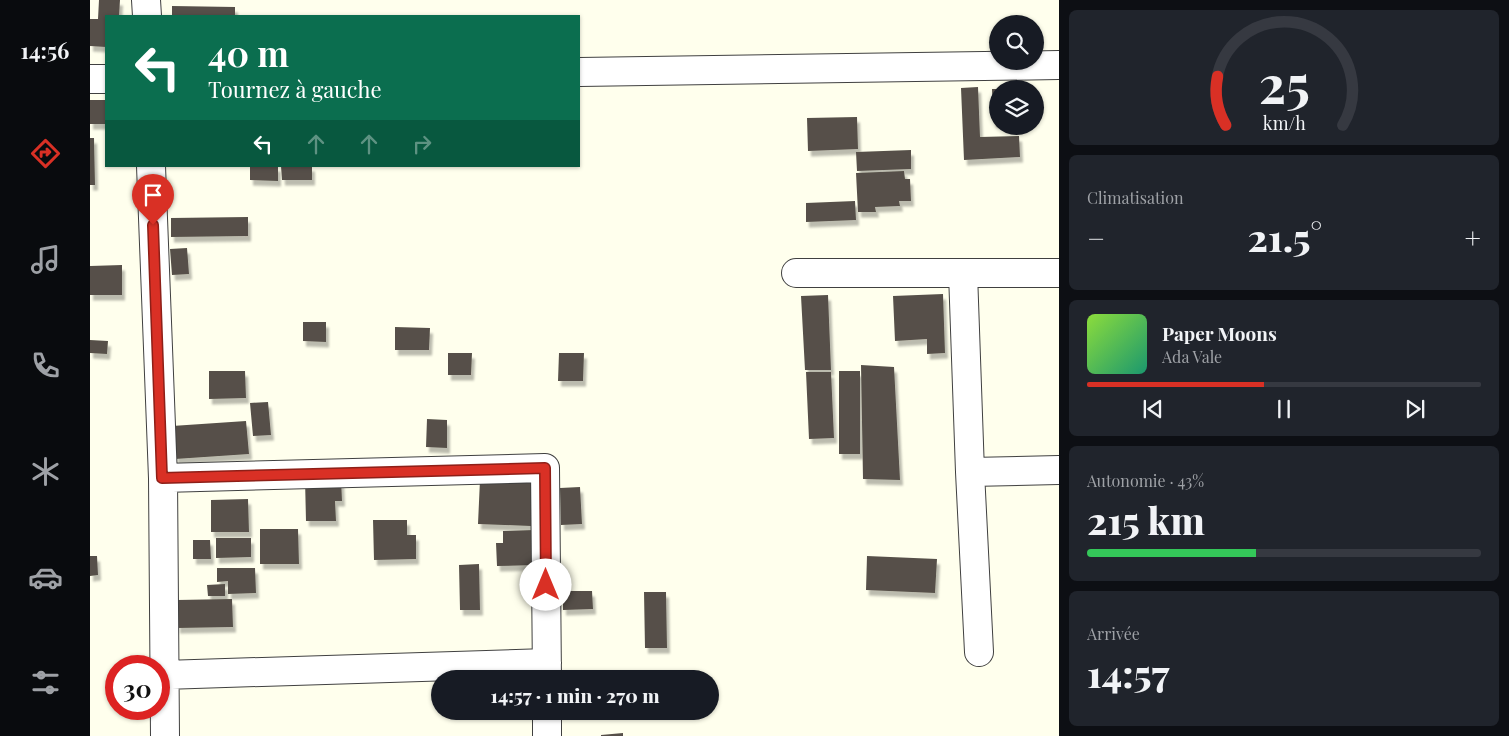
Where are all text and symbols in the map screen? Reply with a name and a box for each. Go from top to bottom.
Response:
map controls [989,15,1044,135]
button: search [989,15,1044,70]
text: 40 m [208,29,289,76]
text: 14:56 [21,35,69,65]
icon: left [125,35,190,100]
text: 25 [1258,48,1310,117]
text: Tournez à gauche [208,74,382,104]
button: layers [989,80,1044,135]
text: km/h [1263,111,1306,134]
icon: left [249,130,277,158]
icon: ahead [302,130,330,158]
icon: ahead [355,130,383,158]
icon: right [408,130,436,158]
icon: directions [28,136,63,171]
pin [132,174,174,225]
icon: arrive [139,181,167,209]
text: Climatisation [1087,187,1184,208]
text: 21.5° [1248,211,1322,262]
text: − [1087,219,1105,256]
text: + [1465,219,1481,256]
icon: music [28,242,63,277]
text: Paper Moons [1162,320,1277,346]
text: Ada Vale [1162,346,1222,367]
icon: phone [28,348,63,383]
icon: previous [1139,395,1167,423]
icon: pause [1270,395,1298,423]
icon: next [1401,395,1429,423]
icon: climate [28,454,63,489]
text: Autonomie · 43% [1087,470,1204,491]
text: 215 km [1087,494,1205,545]
position arrow [519,558,571,610]
icon: car [28,560,63,595]
text: Arrivée [1087,623,1140,644]
text: 14:57 [1087,647,1170,698]
speed limit sign: 30 [105,655,170,720]
icon: filters [28,665,63,700]
text: 14:57 · 1 min · 270 m [491,682,659,708]

